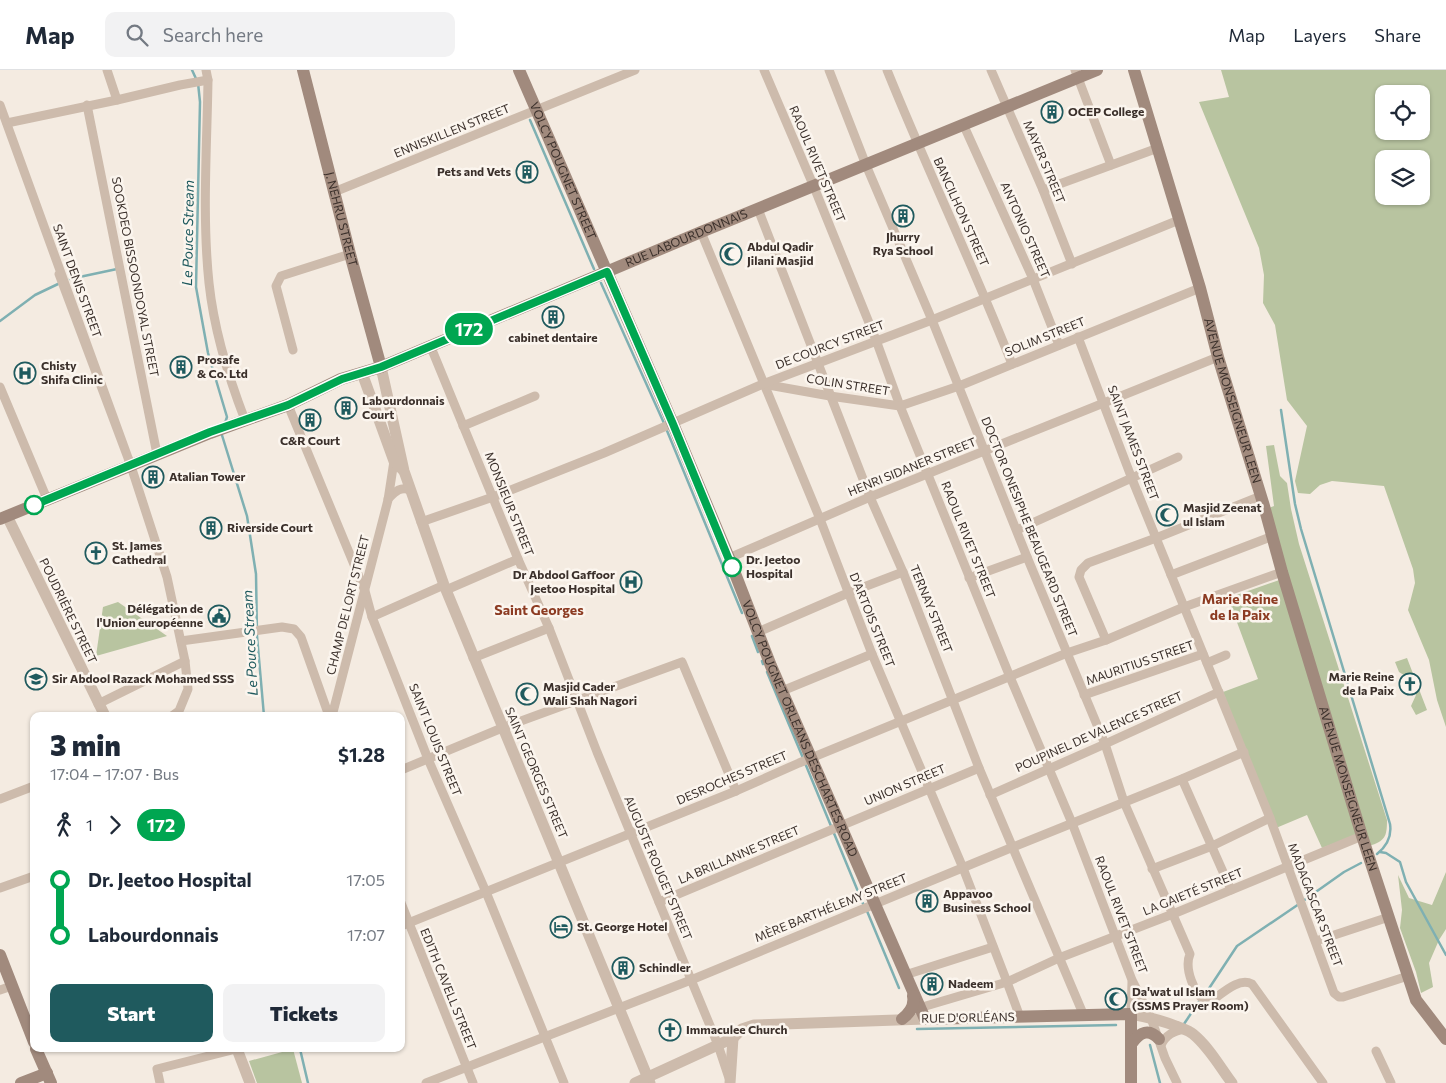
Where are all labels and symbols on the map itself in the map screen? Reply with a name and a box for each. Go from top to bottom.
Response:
street label: ENNISKILLEN STREET [392,100,512,160]
street label: VOLCY POUGNET STREET [528,100,600,242]
building icon: OCEP College [1040,100,1064,124]
street label: RAOUL RIVET STREET [787,103,849,224]
place label: OCEP College [1068,104,1144,118]
street label: MAYER STREET [1021,118,1069,205]
street label: BANCILHON STREET [931,155,992,269]
building icon: Pets and Vets [515,160,539,184]
place label: Pets and Vets [437,164,511,178]
street label: J. NEHRU STREET [322,170,361,268]
street label: SOOKDEO BISSOONDOYAL STREET [110,176,162,378]
street label: ANTONIO STREET [998,179,1053,280]
water label: Le Pouce Stream [178,180,197,286]
building icon: Jhurry Rya School [891,204,915,228]
street label: RUE LABOURDONNAIS [623,206,749,269]
street label: SAINT DENIS STREET [51,222,105,340]
place label: Jhurry Rya School [873,229,933,257]
place label: Abdul Qadir Jilani Masjid [747,239,814,268]
mosque icon: Abdul Qadir Jilani Masjid [719,242,743,266]
building icon: cabinet dentaire [541,305,565,329]
line badge: 172 [440,313,498,345]
street label: SOLIM STREET [1002,313,1087,359]
street label: AVENUE MONSEIGNEUR LEEN [1202,316,1265,485]
street label: DE COURCY STREET [773,317,886,371]
place label: cabinet dentaire [508,330,598,344]
place label: Prosafe & Co. Ltd [197,352,248,380]
building icon: Prosafe & Co. Ltd [169,355,193,379]
place label: Chisty Shifa Clinic [41,358,103,386]
hospital icon: Chisty Shifa Clinic [13,361,37,385]
street label: COLIN STREET [806,371,891,398]
street label: SAINT JAMES STREET [1105,383,1162,503]
place label: Labourdonnais Court [362,393,445,421]
building icon: Labourdonnais Court [334,396,358,420]
building icon: C&R Court [298,408,322,432]
street label: DOCTOR ONESIPHE BEAUGEARD STREET [979,415,1081,639]
place label: C&R Court [280,433,340,447]
street label: HENRI SIDANER STREET [845,434,978,498]
street label: MONSIEUR STREET [483,449,537,558]
building icon: Atalian Tower [141,465,165,489]
place label: Atalian Tower [169,469,246,483]
street label: RAOUL RIVET STREET [939,479,999,600]
unlabelled marker [24,495,44,515]
place label: Masjid Zeenat ul Islam [1183,500,1262,528]
mosque icon: Masjid Zeenat ul Islam [1155,503,1179,527]
building icon: Riverside Court [199,516,223,540]
place label: Riverside Court [227,520,313,534]
street label: CHAMP DE LORT STREET [323,533,371,676]
place label: St. James Cathedral [112,538,166,566]
church icon: St. James Cathedral [84,541,108,565]
place label: Dr. Jeetoo Hospital [746,552,800,580]
street label: POUDRIÈRE STREET [37,556,101,666]
marker: Dr. Jeetoo Hospital [722,557,742,577]
street label: TERNAY STREET [908,563,956,655]
place label: Dr Abdool Gaffoor Jeetoo Hospital [513,567,615,596]
hospital icon: Dr Abdool Gaffoor Jeetoo Hospital [619,570,643,594]
street label: D'ARTOIS STREET [848,570,898,669]
water label: Le Pouce Stream [238,590,261,696]
district label: Marie Reine de la Paix [1202,590,1278,623]
street label: VOLCY POUGNET ORLEANS DESCHARTES ROAD [740,598,861,859]
place label: Délégation de l'Union européenne [97,601,203,629]
district label: Saint Georges [494,601,584,618]
public building icon: Délégation de l'Union européenne [207,604,231,628]
street label: MAURITIUS STREET [1084,637,1196,687]
school or university icon: Sir Abdool Razack Mohamed SSS [24,667,48,691]
place label: Marie Reine de la Paix [1329,669,1394,697]
place label: Sir Abdool Razack Mohamed SSS [52,671,234,685]
church icon: Marie Reine de la Paix [1398,672,1422,696]
place label: Masjid Cader Wali Shah Nagori [543,679,637,707]
street label: SAINT LOUIS STREET [407,681,465,798]
mosque icon: Masjid Cader Wali Shah Nagori [515,682,539,706]
street label: POUPINEL DE VALENCE STREET [1013,688,1185,774]
street label: AVENUE MONSEIGNEUR LEEN [1317,704,1381,873]
street label: SAINT GEORGES STREET [503,705,571,841]
street label: DESROCHES STREET [674,747,789,807]
street label: UNION STREET [862,761,948,807]
street label: AUGUSTE ROUGET STREET [622,793,696,942]
street label: LA BRILLANNE STREET [676,822,802,886]
street label: MADAGASCAR STREET [1286,841,1346,969]
street label: RAOUL RIVET STREET [1093,854,1151,976]
street label: LA GAIETÉ STREET [1141,864,1245,918]
street label: MÈRE BARTHÉLEMY STREET [752,870,909,944]
place label: Appavoo Business School [943,886,1031,914]
building icon: Appavoo Business School [915,889,939,913]
hotel icon: St. George Hotel [549,915,573,939]
place label: St. George Hotel [577,919,668,933]
street label: EDITH CAVELL STREET [418,926,480,1052]
building icon: Schindler [611,956,635,980]
place label: Schindler [639,960,691,974]
building icon: Nadeem [920,972,944,996]
place label: Nadeem [948,976,993,990]
place label: Da'wat ul Islam (SSMS Prayer Room) [1132,984,1249,1012]
mosque icon: Da'wat ul Islam (SSMS Prayer Room) [1104,987,1128,1011]
street label: RUE D'ORLÉANS [921,1009,1015,1025]
church icon: Immaculee Church [658,1018,682,1042]
place label: Immaculee Church [686,1022,787,1036]

